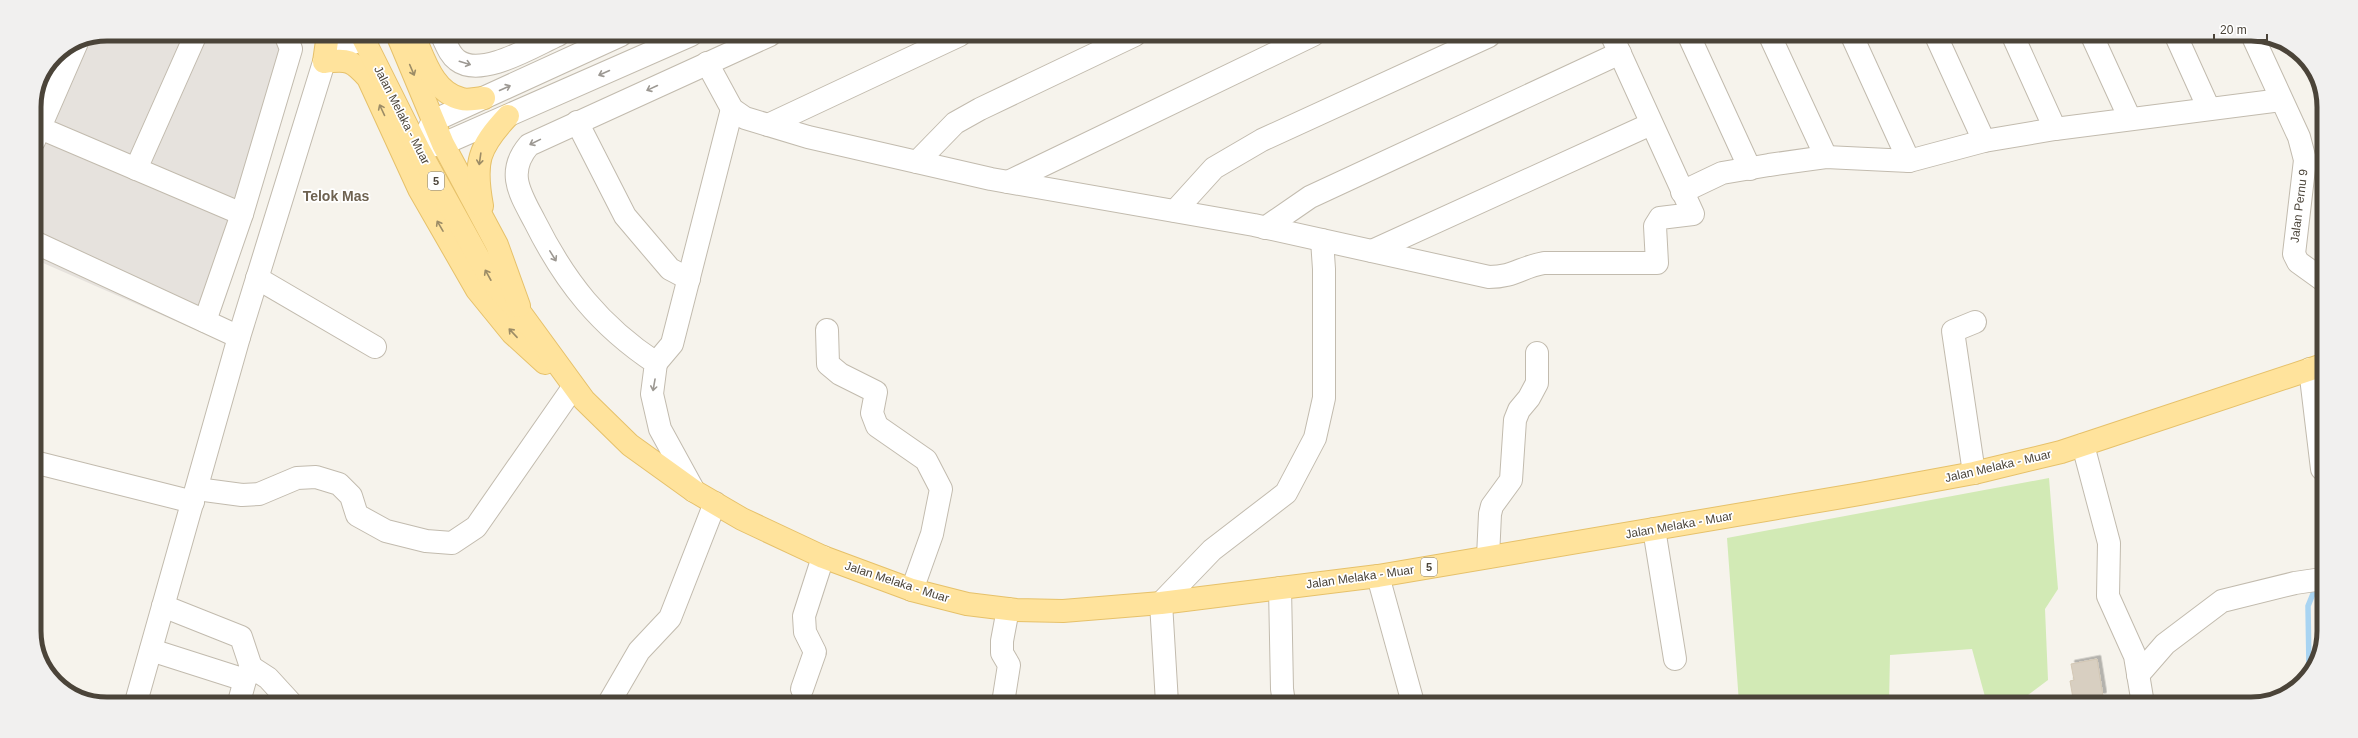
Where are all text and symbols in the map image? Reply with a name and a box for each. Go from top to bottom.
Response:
scale bar [2214,16,2267,42]
text: 20 m [2220,23,2247,37]
one-way arrow [458,60,471,67]
street label: Jalan Melaka - Muar [371,63,433,167]
one-way arrow [409,64,416,76]
one-way arrow [599,70,611,77]
one-way arrow [498,84,510,91]
one-way arrow [647,85,659,92]
one-way arrow [378,104,385,116]
one-way arrow [529,139,541,146]
one-way arrow [476,152,484,165]
street label: Jalan Pernu 9 [2288,168,2310,244]
road number: 5 [428,172,444,190]
district label: Telok Mas [303,188,370,204]
one-way arrow [436,220,444,232]
one-way arrow [549,250,557,261]
one-way arrow [483,269,491,281]
one-way arrow [508,328,518,338]
one-way arrow [650,378,658,391]
street label: Jalan Melaka - Muar [1943,447,2053,485]
street label: Jalan Melaka - Muar [1624,509,1734,541]
road number: 5 [1421,558,1437,576]
street label: Jalan Melaka - Muar [843,559,951,605]
street label: Jalan Melaka - Muar [1305,563,1415,591]

